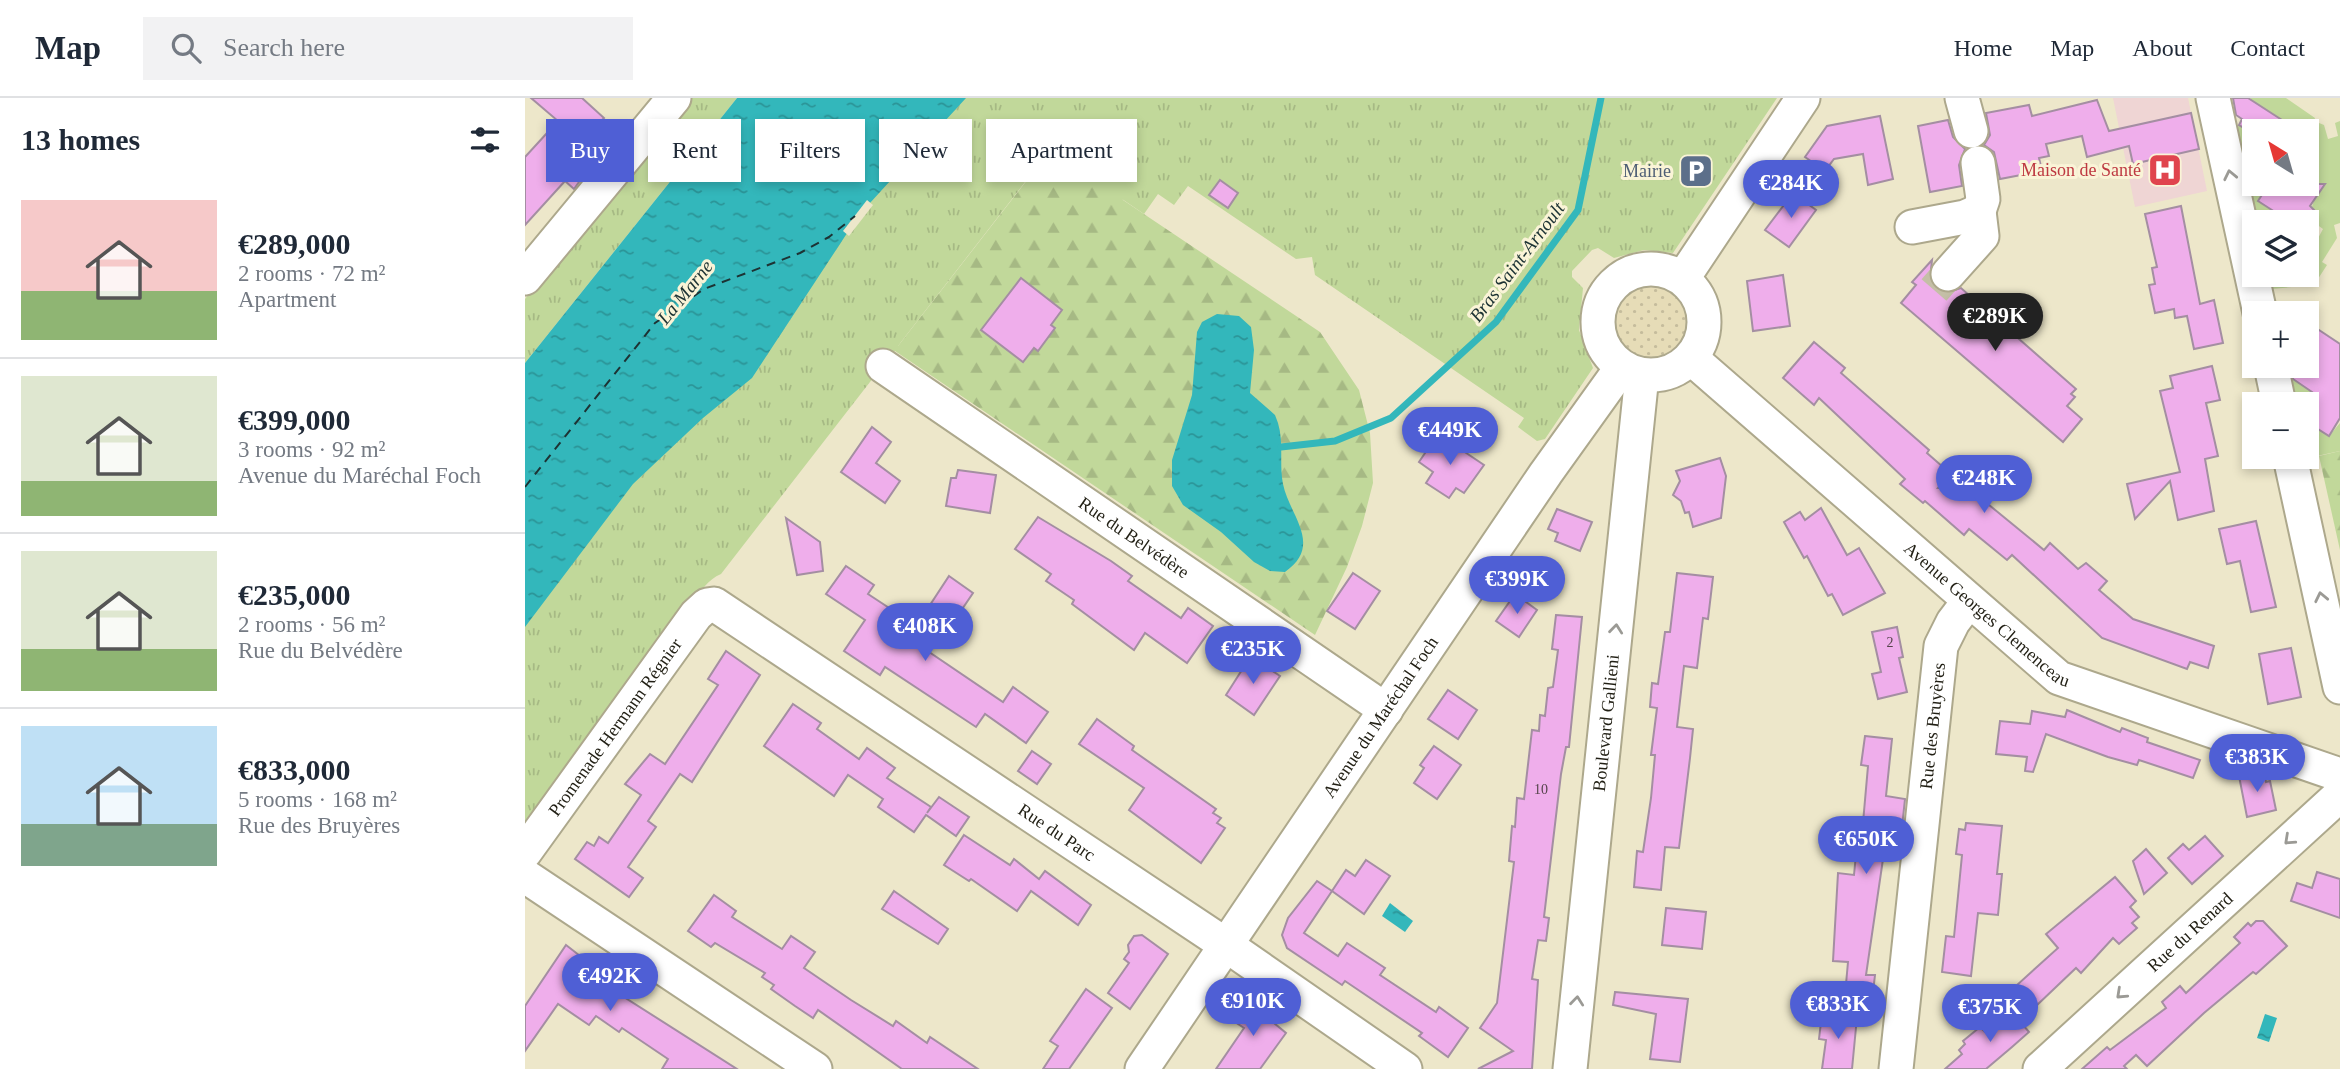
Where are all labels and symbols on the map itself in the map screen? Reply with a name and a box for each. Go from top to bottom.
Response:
north arrow [2242,119,2319,196]
hospital icon: Maison de Santé [2146,151,2184,189]
parking icon: Mairie [1677,152,1715,190]
pin: €284K [1742,160,1840,220]
place label: Maison de Santé [2021,160,2141,180]
place label: Mairie [1623,161,1671,181]
one-way arrow [2223,169,2238,181]
water label: Bras Saint-Arnoult [1465,198,1569,326]
water label: La Marne [652,256,717,329]
pin: €289K [1946,294,2044,353]
pin: €449K [1401,408,1499,467]
pin: €248K [1935,456,2033,515]
street label: Rue du Belvédère [1075,493,1193,582]
street label: Avenue Georges Clemenceau [1900,538,2072,691]
pin: €399K [1468,556,1566,616]
one-way arrow [2314,591,2329,603]
pin: €408K [876,603,974,663]
one-way arrow [1609,623,1624,634]
pin: €235K [1204,626,1302,686]
street label: Avenue du Maréchal Foch [1319,633,1442,802]
street label: Promenade Hermann Régnier [544,634,686,820]
house number: 2 [1887,635,1894,650]
street label: Boulevard Gallieni [1589,653,1623,792]
street label: Rue des Bruyères [1916,662,1949,790]
pin: €383K [2208,734,2306,794]
house number: 10 [1534,782,1548,797]
street label: Rue du Parc [1015,800,1099,865]
pin: €650K [1817,816,1915,876]
one-way arrow [2284,832,2297,845]
street label: Rue du Renard [2143,888,2237,976]
pin: €492K [561,954,659,1013]
pin: €910K [1204,978,1302,1038]
pin: €833K [1789,982,1887,1041]
pin: €375K [1941,984,2039,1044]
one-way arrow [2116,986,2129,999]
one-way arrow [1570,995,1585,1007]

